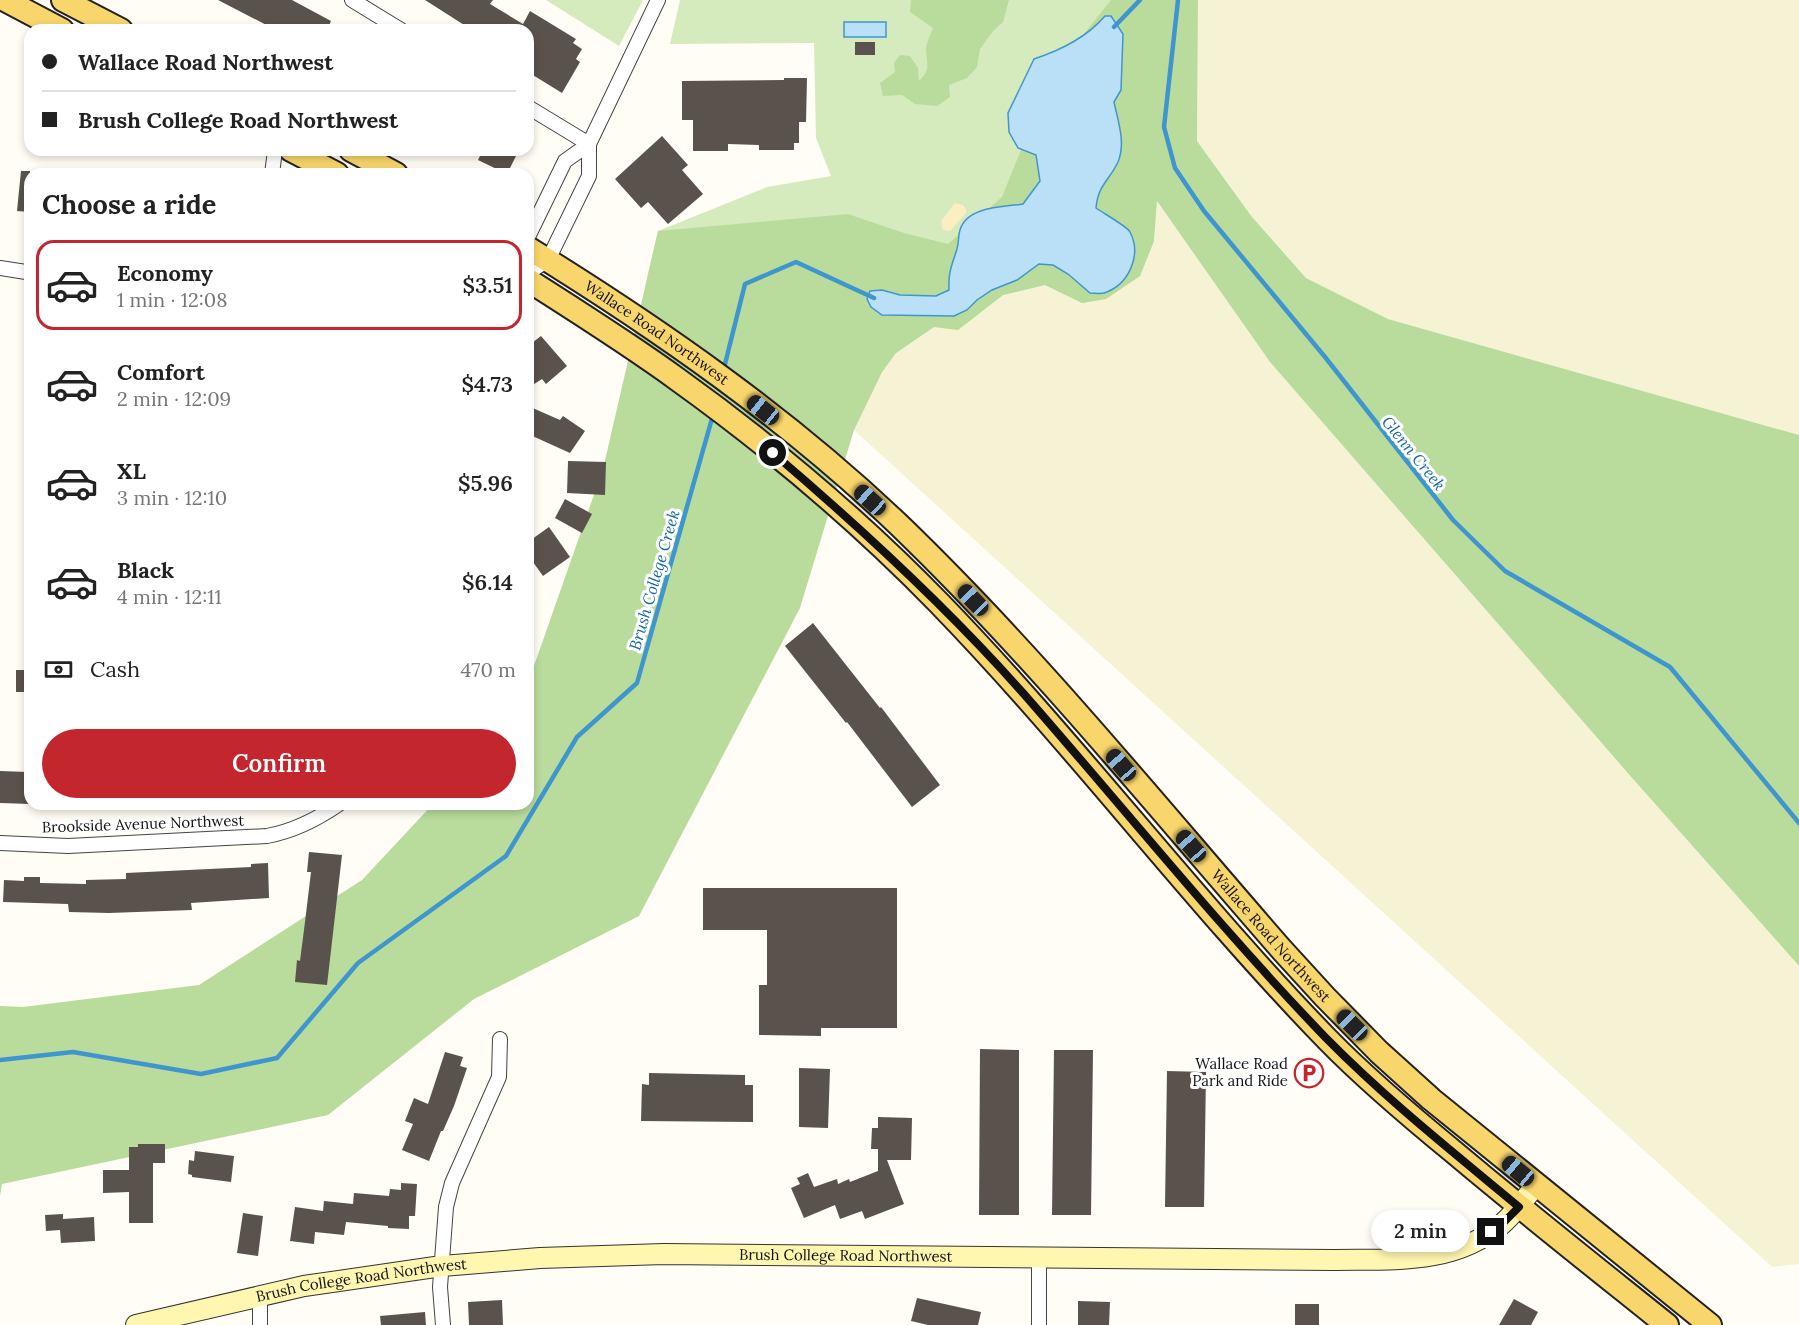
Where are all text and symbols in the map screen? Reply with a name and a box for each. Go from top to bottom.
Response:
text: Wallace Road Northwest [78,48,333,76]
text: Brush College Road Northwest [78,106,398,134]
text: Choose a ride [42,187,216,221]
icon: car [45,258,99,312]
text: Economy [117,259,213,287]
text: $3.51 [462,271,513,299]
street label: Wallace Road Northwest [581,276,733,389]
text: 1 min · 12:08 [117,287,227,312]
icon: car [45,357,99,411]
text: Comfort [117,358,205,386]
text: $4.73 [461,370,513,398]
text: 2 min · 12:09 [117,386,231,411]
car [743,392,783,428]
water label: Glenn Creek [1378,412,1450,494]
route start [759,439,786,466]
icon: car [45,456,99,510]
text: XL [117,457,146,485]
text: $5.96 [458,469,513,497]
car [851,481,889,519]
text: 3 min · 12:10 [117,485,227,510]
water label: Brush College Creek [624,508,684,652]
icon: car [45,555,99,609]
text: Black [117,556,174,584]
text: $6.14 [462,568,513,596]
car [954,581,992,619]
text: 4 min · 12:11 [117,584,222,609]
icon: cash [42,653,75,686]
text: Cash [90,655,140,683]
text: 470 m [460,657,516,682]
button: Confirm [42,729,516,798]
car [1102,746,1140,784]
street label: Brookside Avenue Northwest [42,810,245,837]
car [1172,827,1210,865]
street label: Wallace Road Northwest [1207,865,1335,1006]
car [1333,1006,1371,1044]
place label: Wallace Road Park and Ride [1192,1054,1288,1090]
parking icon: Wallace Road Park and Ride [1293,1057,1325,1089]
car [1498,1153,1538,1189]
callout: 2 min [1371,1211,1470,1253]
text: 2 min [1394,1218,1447,1243]
route end [1477,1218,1504,1245]
street label: Brush College Road Northwest [739,1245,953,1266]
street label: Brush College Road Northwest [254,1254,468,1306]

